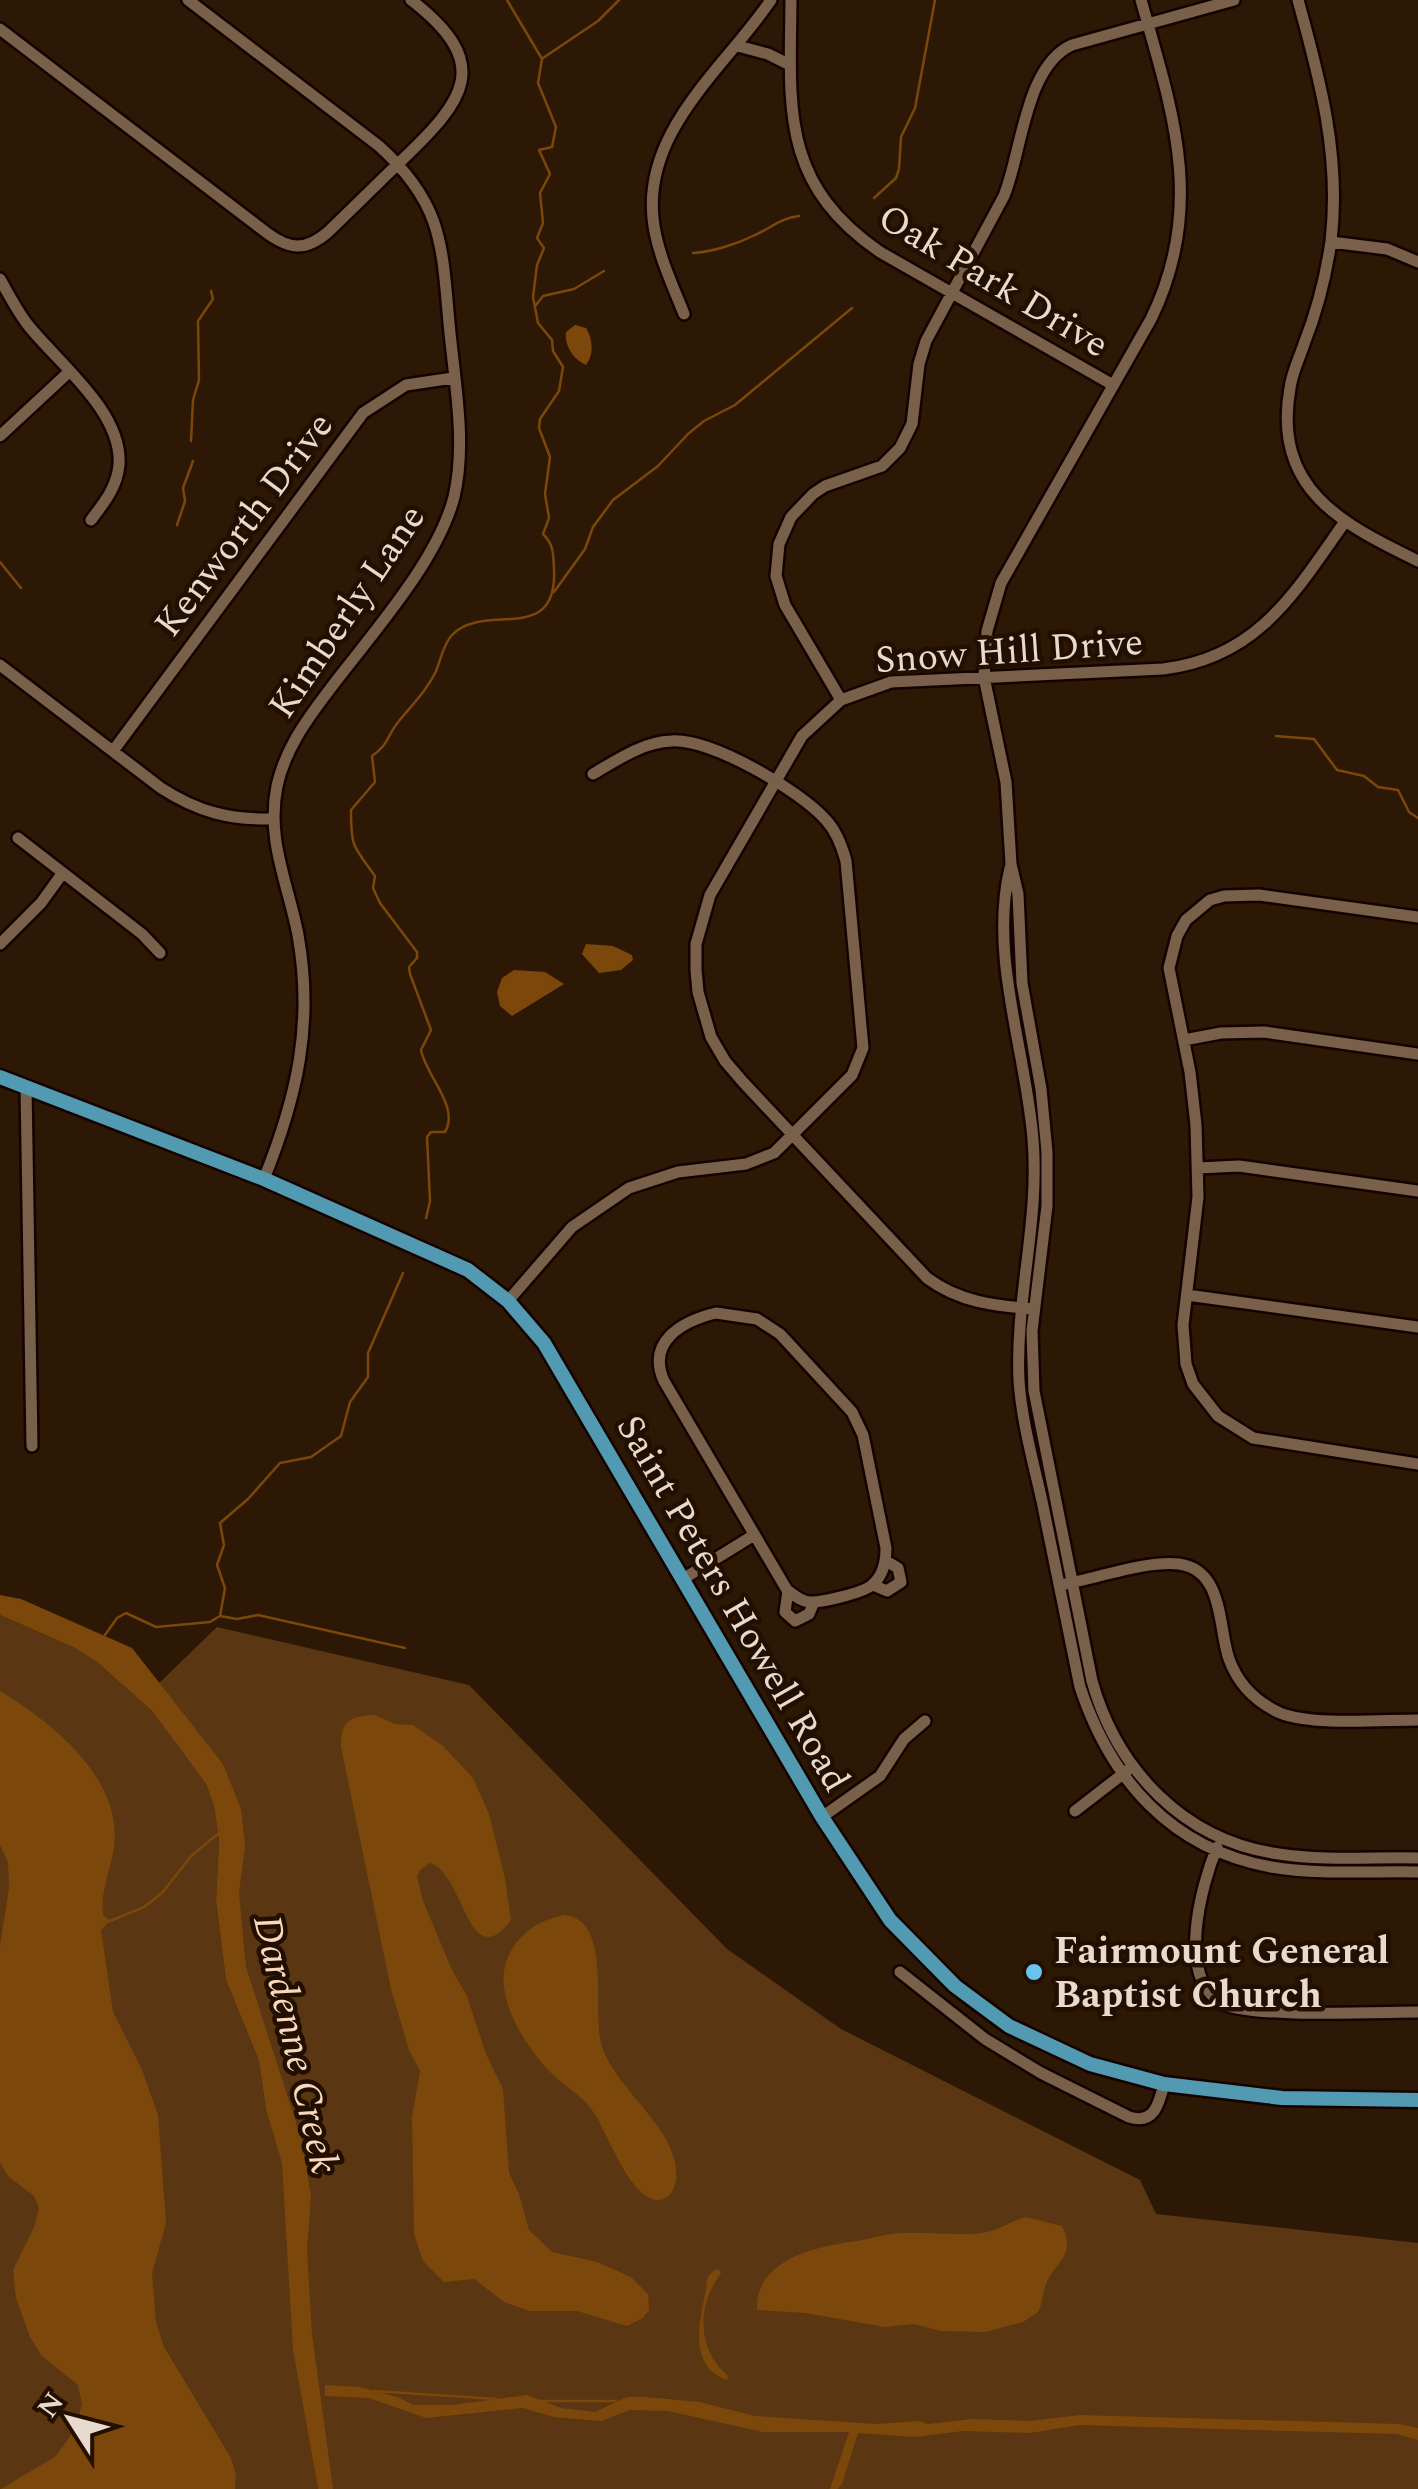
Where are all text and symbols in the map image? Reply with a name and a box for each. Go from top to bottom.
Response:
street label: Oak Park Drive [866,190,1120,374]
street label: Kenworth Drive [140,400,349,650]
street label: Kimberly Lane [254,493,441,731]
street label: Snow Hill Drive [873,614,1145,690]
street label: Saint Peters Howell Road [600,1405,864,1803]
water label: Dardenne Creek [235,1909,354,2180]
place label: Fairmount General Baptist Church [1054,1923,1389,2025]
marker: Fairmount General Baptist Church [1023,1961,1045,1983]
north arrow [20,2369,120,2469]
text: N [27,2383,75,2427]

